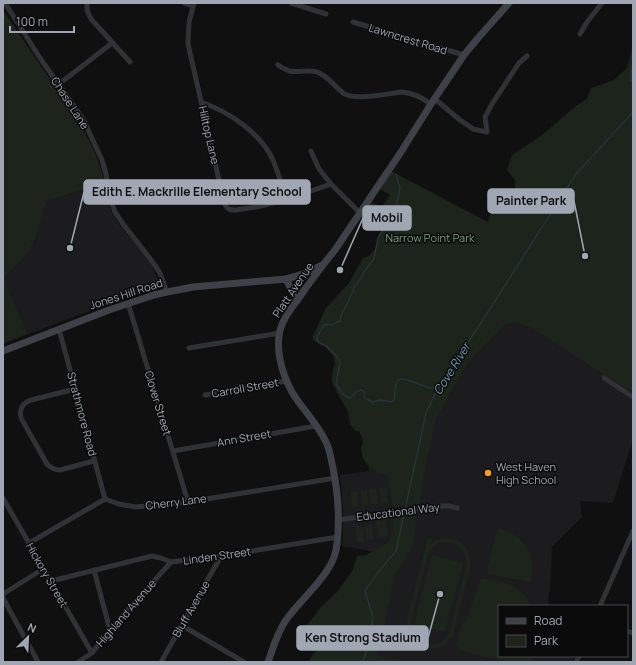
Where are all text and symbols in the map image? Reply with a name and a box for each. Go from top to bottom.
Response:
scale bar [10,8,74,34]
text: 100 m [16,13,48,30]
street label: Lawncrest Road [367,19,449,58]
street label: Chase Lane [48,74,93,132]
street label: Hilltop Lane [196,104,224,166]
callout: Edith E. Mackrille Elementary School [84,180,310,204]
text: Edith E. Mackrille Elementary School [92,183,302,200]
callout: Painter Park [488,189,574,213]
text: Painter Park [496,192,567,209]
callout: Mobil [363,206,411,230]
text: Mobil [371,209,403,226]
park label: Narrow Point Park [385,230,475,245]
street label: Platt Avenue [269,259,317,320]
street label: Jones Hill Road [87,275,164,312]
water label: Cove River [429,338,475,398]
street label: Clover Street [142,369,175,437]
street label: Strathmore Road [64,370,101,458]
street label: Carroll Street [210,374,280,401]
street label: Ann Street [216,425,272,450]
place label: West Haven High School [496,459,556,487]
marker: West Haven High School [483,468,493,478]
street label: Cherry Lane [145,490,208,513]
street label: Educational Way [355,499,441,524]
street label: Hickory Street [23,540,72,610]
street label: Linden Street [182,543,252,568]
street label: Highland Avenue [92,575,159,650]
street label: Bluff Avenue [168,577,213,640]
legend [498,605,628,657]
text: Road [534,612,562,629]
north arrow [8,617,48,657]
text: N [26,619,39,636]
callout: Ken Strong Stadium [297,626,428,650]
text: Ken Strong Stadium [305,629,421,646]
text: Park [534,632,559,649]

